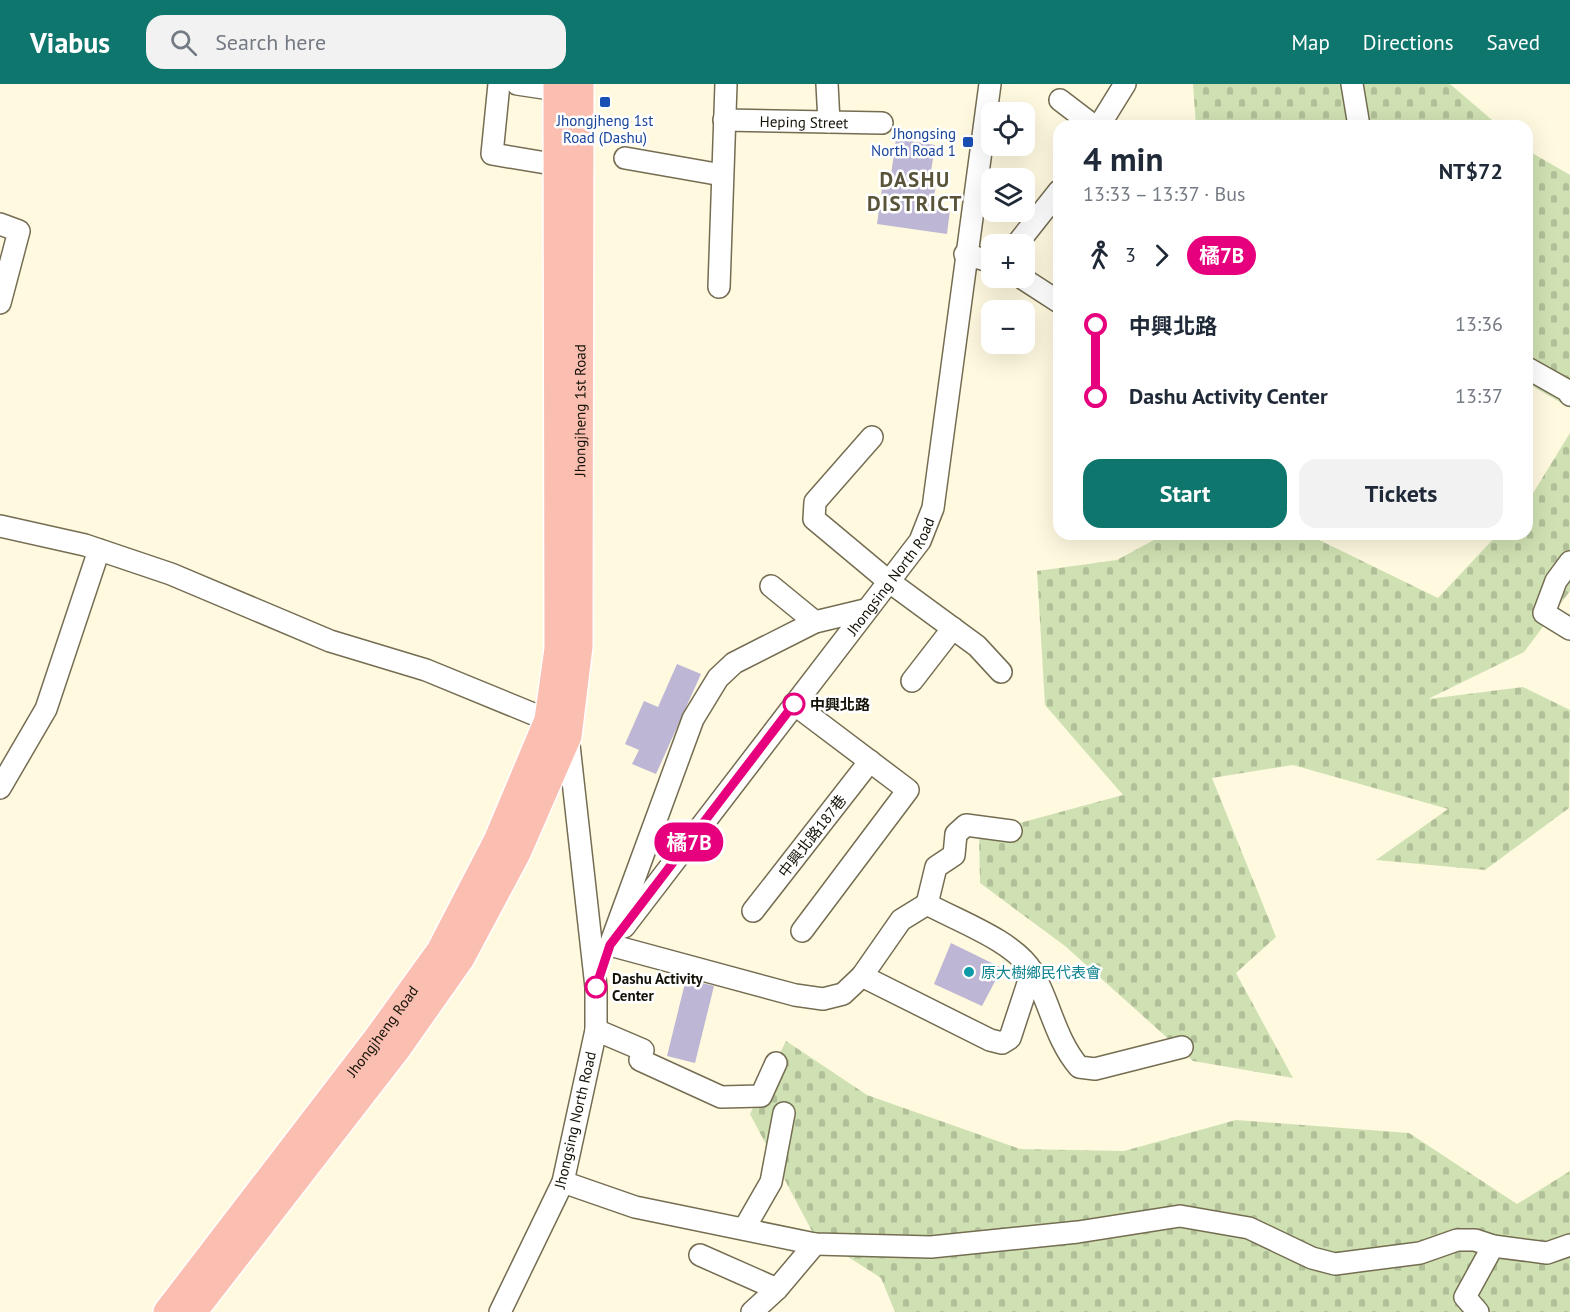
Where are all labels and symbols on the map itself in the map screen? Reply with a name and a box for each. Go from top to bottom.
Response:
marker: Jhongjheng 1st Road (Dashu) [598,95,612,109]
place label: Jhongjheng 1st Road (Dashu) [556,111,653,147]
street label: Heping Street [760,111,848,132]
place label: Jhongsing North Road 1 [871,124,956,160]
marker: Jhongsing North Road 1 [961,135,975,149]
district label: DASHU DISTRICT [867,166,963,217]
street label: Jhongjheng 1st Road [570,344,589,478]
street label: Jhongsing North Road [841,514,938,639]
marker: 中興北路 [783,693,805,715]
place label: 中興北路 [810,695,870,714]
street label: 中興北路187巷 [774,791,850,881]
line badge: 橘7B [654,822,724,861]
place label: 原大樹鄉民代表會 [981,963,1101,982]
marker: 原大樹鄉民代表會 [962,965,976,979]
place label: Dashu Activity Center [612,969,704,1005]
marker: Dashu Activity Center [585,976,607,998]
street label: Jhongjheng Road [341,981,422,1081]
street label: Jhongsing North Road [550,1050,600,1191]

